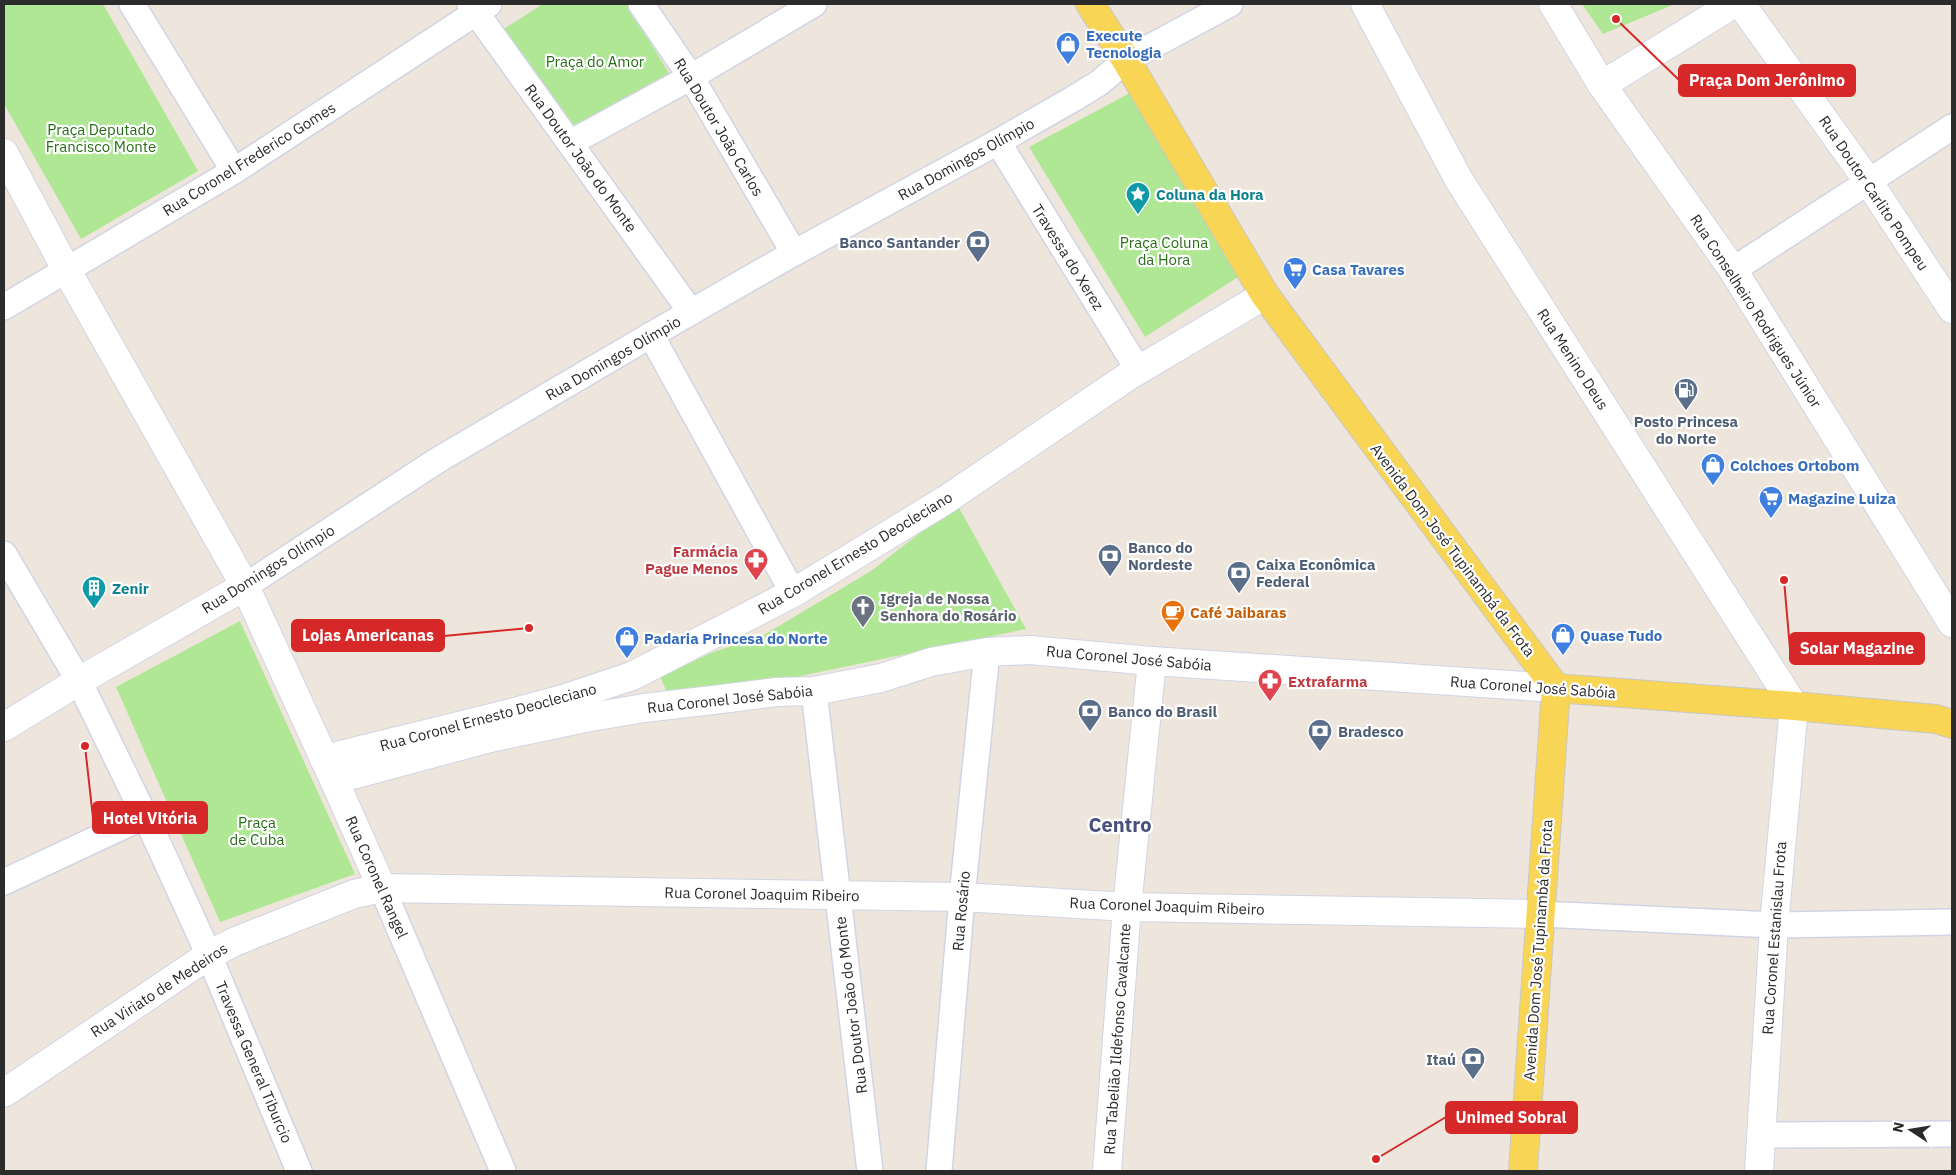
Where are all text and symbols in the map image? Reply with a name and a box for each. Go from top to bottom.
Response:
place label: Execute Tecnologia [1086,26,1162,62]
shop icon: Execute Tecnologia [1055,31,1081,65]
park label: Praça do Amor [546,52,645,71]
street label: Rua Doutor João Carlos [670,54,768,200]
callout: Praça Dom Jerônimo [1679,65,1855,96]
text: Praça Dom Jerônimo [1689,70,1845,90]
street label: Rua Doutor João do Monte [521,80,641,236]
street label: Rua Coronel Frederico Gomes [159,98,339,220]
street label: Rua Doutor Carlito Pompeu [1815,112,1933,274]
street label: Rua Domingos Olímpio [894,114,1038,204]
park label: Praça Deputado Francisco Monte [46,120,156,156]
place icon: Coluna da Hora [1125,181,1151,215]
place label: Coluna da Hora [1156,185,1264,204]
street label: Travessa do Xerez [1028,201,1108,313]
street label: Rua Conselheiro Rodrigues Júnior [1686,211,1826,412]
bank icon: Banco Santander [965,229,991,263]
place label: Banco Santander [839,233,960,252]
park label: Praça Coluna da Hora [1120,233,1208,269]
supermarket icon: Casa Tavares [1282,256,1308,290]
place label: Casa Tavares [1312,260,1405,279]
street label: Rua Menino Deus [1533,305,1613,413]
street label: Rua Domingos Olímpio [542,312,684,404]
fuel station icon: Posto Princesa do Norte [1673,377,1699,411]
place label: Posto Princesa do Norte [1634,412,1739,448]
street label: Avenida Dom José Tupinambá da Frota [1367,440,1539,660]
shop icon: Colchoes Ortobom [1700,452,1726,486]
place label: Colchoes Ortobom [1730,456,1859,475]
supermarket icon: Magazine Luiza [1758,485,1784,519]
street label: Rua Coronel Ernesto Deocleciano [754,487,956,619]
place label: Magazine Luiza [1788,489,1896,508]
street label: Rua Domingos Olímpio [198,520,338,618]
place label: Banco do Nordeste [1128,538,1193,574]
place label: Farmácia Pague Menos [645,542,738,578]
bank icon: Banco do Nordeste [1097,543,1123,577]
pharmacy icon: Farmácia Pague Menos [743,547,769,581]
place label: Caixa Econômica Federal [1256,555,1376,591]
bank icon: Caixa Econômica Federal [1226,560,1252,594]
building icon: Zenir [81,575,107,609]
place label: Zenir [112,579,149,598]
place label: Igreja de Nossa Senhora do Rosário [880,589,1016,625]
church icon: Igreja de Nossa Senhora do Rosário [850,594,876,628]
cafe icon: Café Jaibaras [1160,599,1186,633]
place label: Café Jaibaras [1190,603,1287,622]
callout: Lojas Americanas [292,620,444,651]
shop icon: Quase Tudo [1550,622,1576,656]
text: Lojas Americanas [302,625,434,645]
shop icon: Padaria Princesa do Norte [614,625,640,659]
place label: Quase Tudo [1580,626,1662,645]
place label: Padaria Princesa do Norte [644,629,828,648]
callout: Solar Magazine [1790,633,1924,664]
text: Solar Magazine [1800,638,1914,658]
street label: Rua Coronel José Sabóia [1045,641,1213,675]
pharmacy icon: Extrafarma [1257,668,1283,702]
place label: Extrafarma [1288,672,1368,691]
street label: Rua Coronel José Sabóia [1449,672,1617,702]
street label: Rua Coronel Ernesto Deocleciano [377,679,599,755]
street label: Rua Coronel José Sabóia [646,681,814,717]
bank icon: Banco do Brasil [1077,698,1103,732]
place label: Banco do Brasil [1108,702,1218,721]
bank icon: Bradesco [1307,718,1333,752]
place label: Bradesco [1338,722,1404,741]
callout: Hotel Vitória [93,802,207,833]
text: Hotel Vitória [103,808,197,828]
district label: Centro [1088,811,1152,838]
park label: Praça de Cuba [229,813,285,849]
street label: Rua Coronel Rangel [342,813,412,941]
street label: Avenida Dom José Tupinambá da Frota [1519,819,1557,1081]
street label: Rua Coronel Estanislau Frota [1758,841,1790,1035]
street label: Rua Rosário [948,870,974,952]
street label: Rua Coronel Joaquim Ribeiro [664,883,860,905]
street label: Rua Coronel Joaquim Ribeiro [1069,893,1265,919]
street label: Rua Doutor João do Monte [831,915,871,1095]
street label: Rua Tabelião Ildefonso Cavalcante [1099,923,1135,1155]
street label: Rua Viriato de Medeiros [87,939,231,1041]
street label: Travessa General Tiburcio [211,978,297,1146]
bank icon: Itaú [1460,1046,1486,1080]
place label: Itaú [1426,1050,1456,1069]
callout: Unimed Sobral [1446,1102,1577,1133]
north arrow [1886,1105,1936,1155]
text: Unimed Sobral [1456,1107,1567,1127]
text: N [1888,1120,1908,1134]

